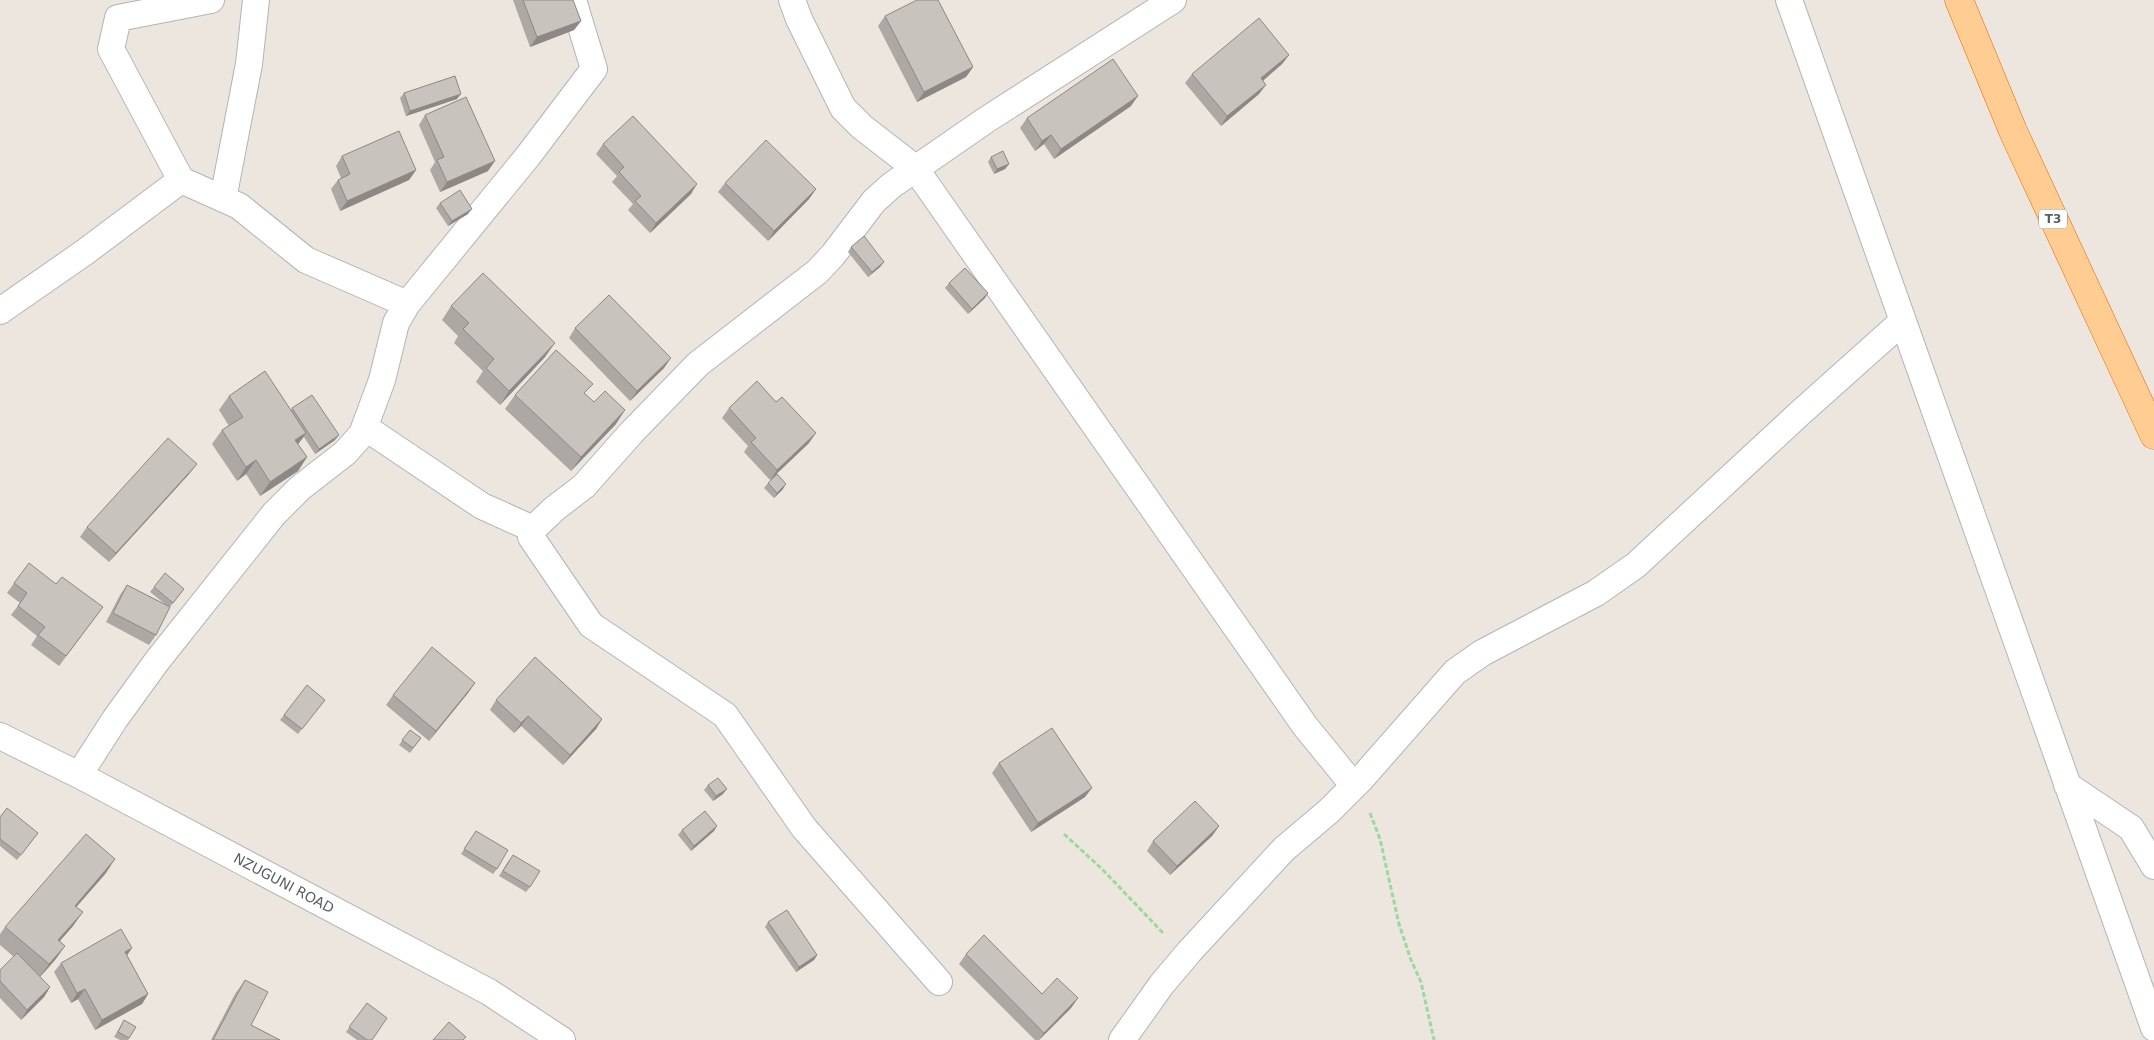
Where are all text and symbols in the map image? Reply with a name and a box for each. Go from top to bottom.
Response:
road number: T3 [2039,210,2067,228]
street label: NZUGUNI ROAD [231,850,337,916]

